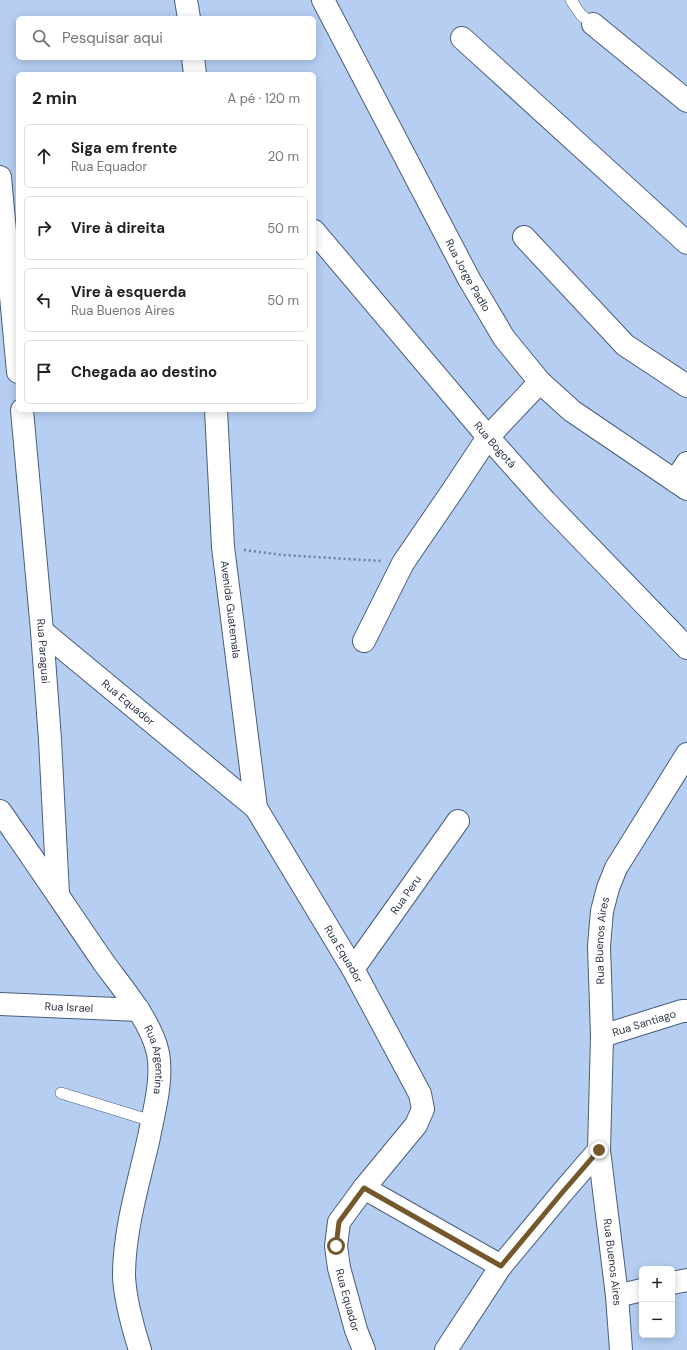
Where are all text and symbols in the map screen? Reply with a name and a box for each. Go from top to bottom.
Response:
search box [16,16,316,60]
icon: search [30,27,52,49]
text: Pesquisar aqui [62,28,163,48]
text: 2 min [32,87,77,109]
text: A pé · 120 m [228,90,300,107]
text: Siga em frente [71,138,177,158]
icon: ahead [33,145,55,167]
text: 20 m [268,148,299,165]
text: Rua Equador [71,158,147,175]
icon: right [33,217,55,239]
text: Vire à direita [71,218,165,238]
text: 50 m [267,220,299,237]
street label: Rua Jorge Padlo [442,236,494,314]
text: Vire à esquerda [71,282,186,302]
icon: left [33,289,55,311]
text: 50 m [267,292,299,309]
text: Rua Buenos Aires [71,302,175,319]
icon: arrive [33,361,55,383]
text: Chegada ao destino [71,362,217,382]
street label: Rua Bogotá [471,419,519,471]
street label: Avenida Guatemala [218,560,244,659]
street label: Rua Paraguai [34,618,53,684]
street label: Rua Equador [99,676,158,728]
street label: Rua Peru [387,873,424,917]
street label: Rua Buenos Aires [592,895,612,985]
street label: Rua Equador [321,923,366,985]
street label: Rua Israel [44,999,94,1015]
street label: Rua Santiago [610,1006,678,1039]
street label: Rua Argentina [141,1023,167,1095]
route end [590,1141,608,1159]
street label: Rua Buenos Aires [601,1218,625,1306]
route start [327,1237,345,1255]
map controls [639,1266,675,1338]
button: + [639,1266,675,1302]
street label: Rua Equador [333,1267,363,1333]
button: − [639,1302,675,1338]

